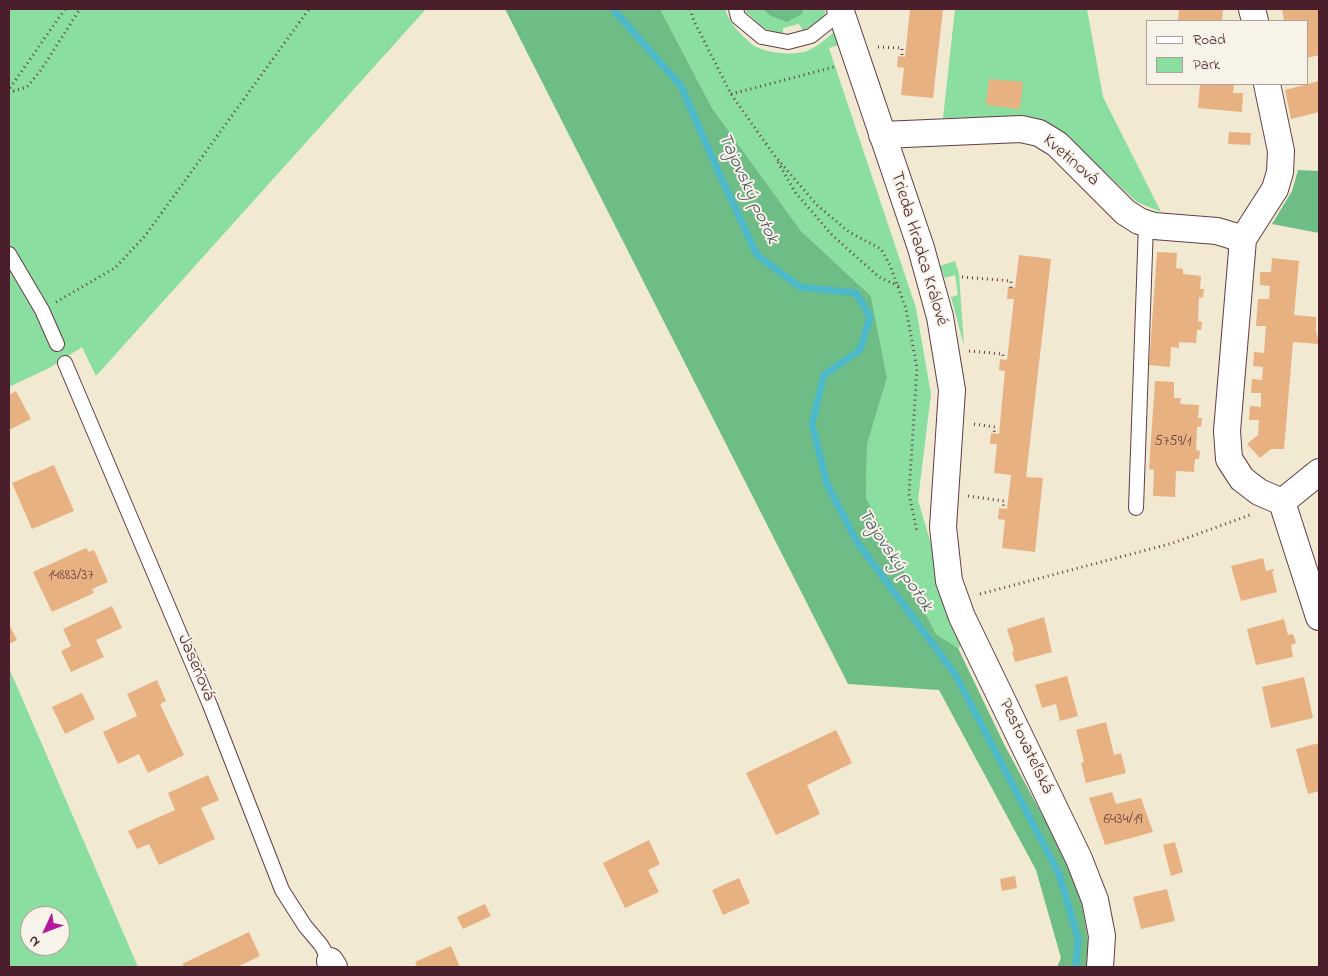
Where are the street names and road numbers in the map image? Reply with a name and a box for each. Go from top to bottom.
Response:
street label: Kvetinová [1037,131,1103,191]
street label: Trieda Hradca Králové [884,169,952,329]
street label: Jaseňová [171,632,219,704]
street label: Pestovateľská [993,696,1057,798]

